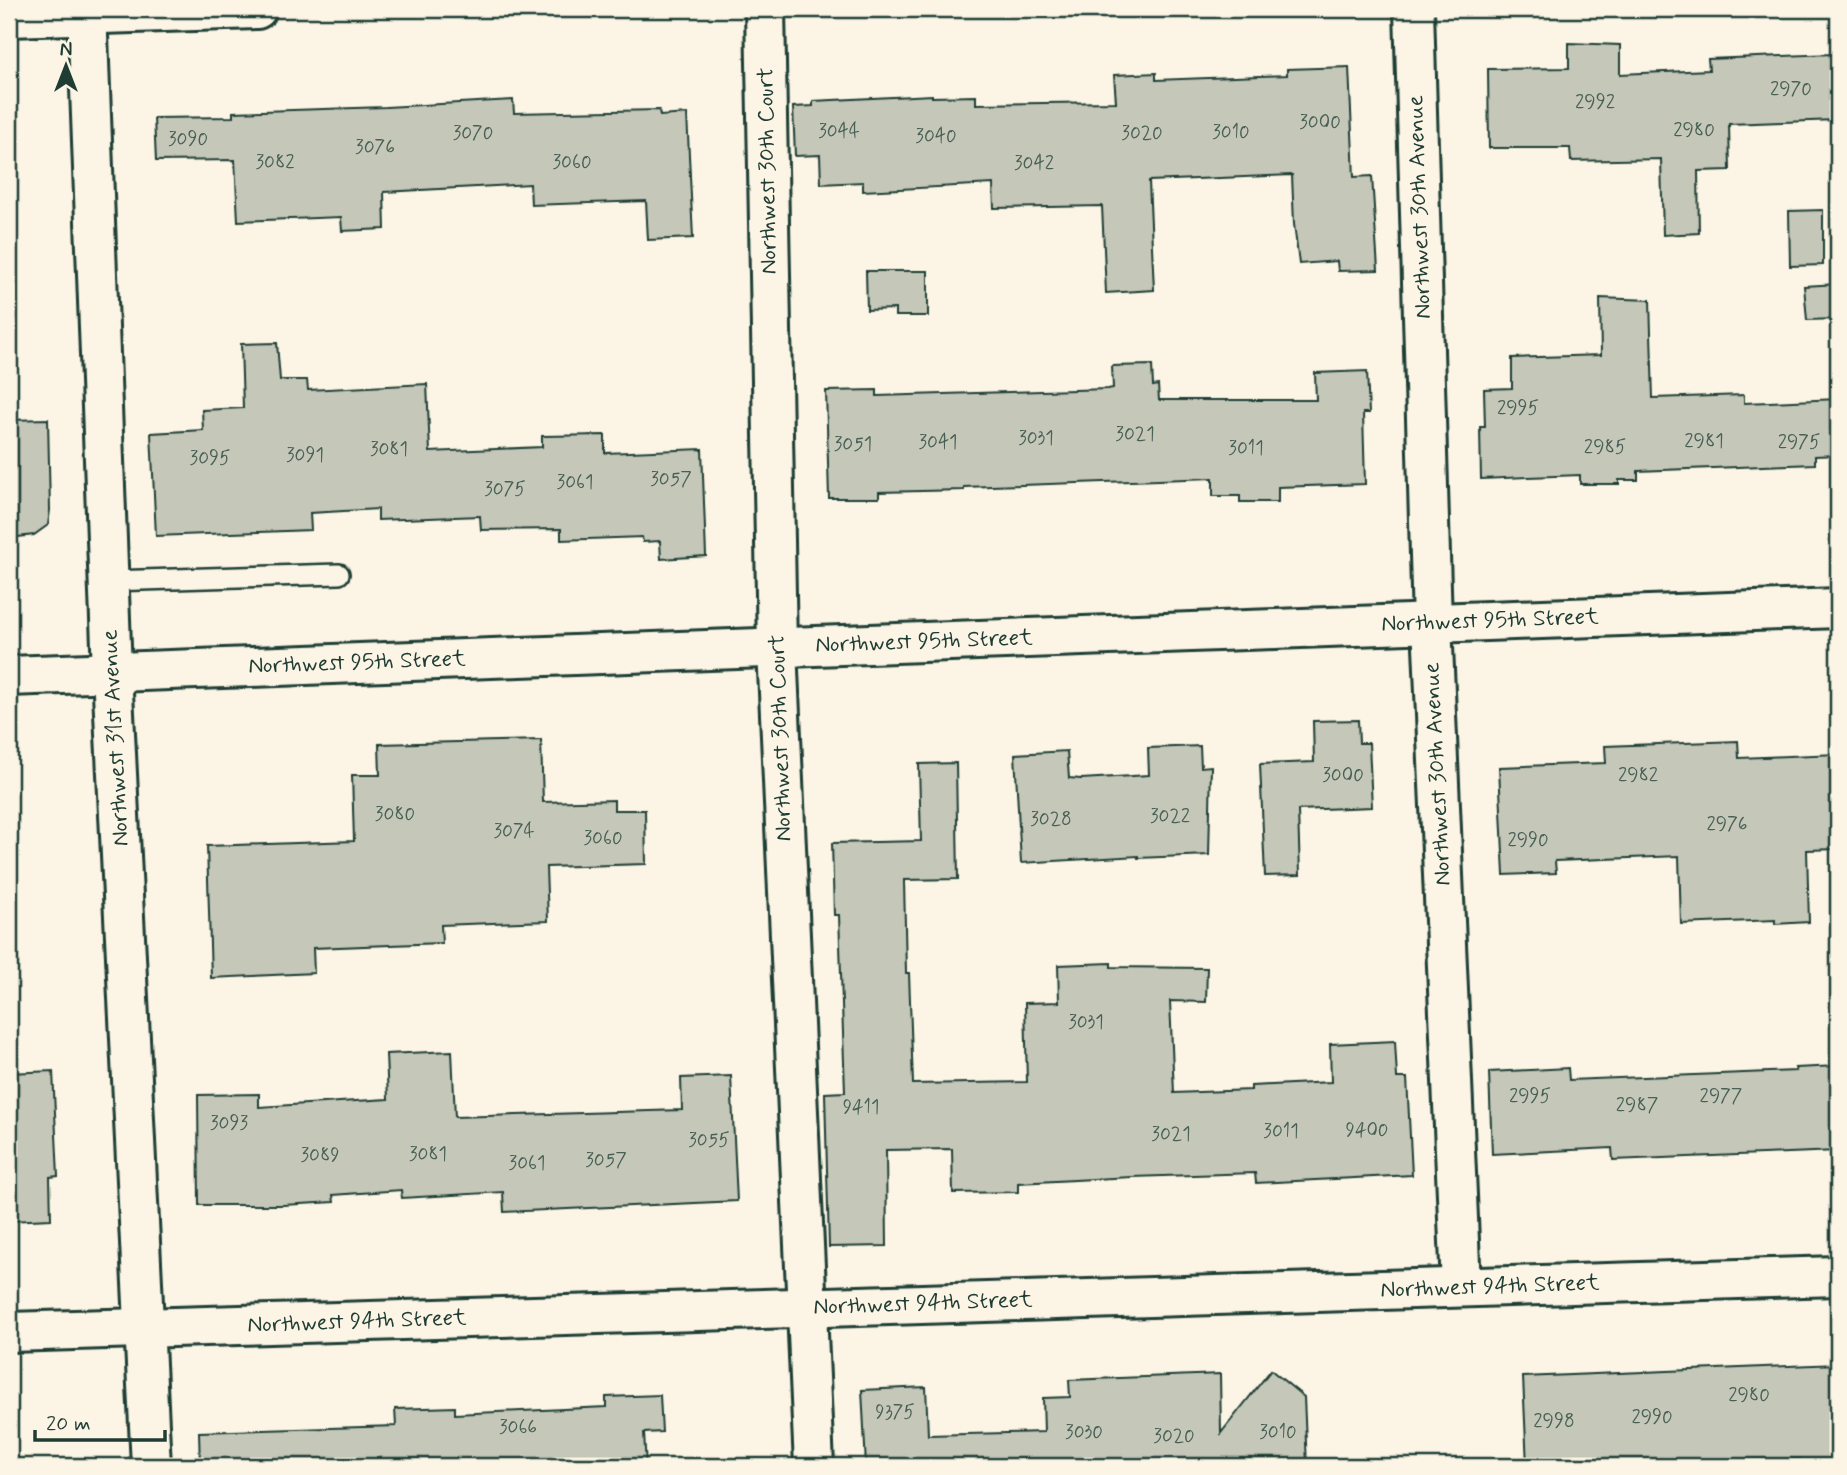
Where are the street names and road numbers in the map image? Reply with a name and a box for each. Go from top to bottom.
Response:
street label: Northwest 30th Court [751,67,785,275]
street label: Northwest 30th Avenue [1401,95,1439,319]
street label: Northwest 95th Street [1381,602,1600,640]
street label: Northwest 95th Street [815,623,1034,661]
street label: Northwest 31st Avenue [95,629,137,847]
street label: Northwest 30th Court [762,634,800,842]
street label: Northwest 95th Street [248,644,467,682]
street label: Northwest 30th Avenue [1417,661,1459,887]
street label: Northwest 94th Street [1380,1268,1601,1306]
street label: Northwest 94th Street [813,1285,1034,1323]
street label: Northwest 94th Street [247,1303,468,1341]

